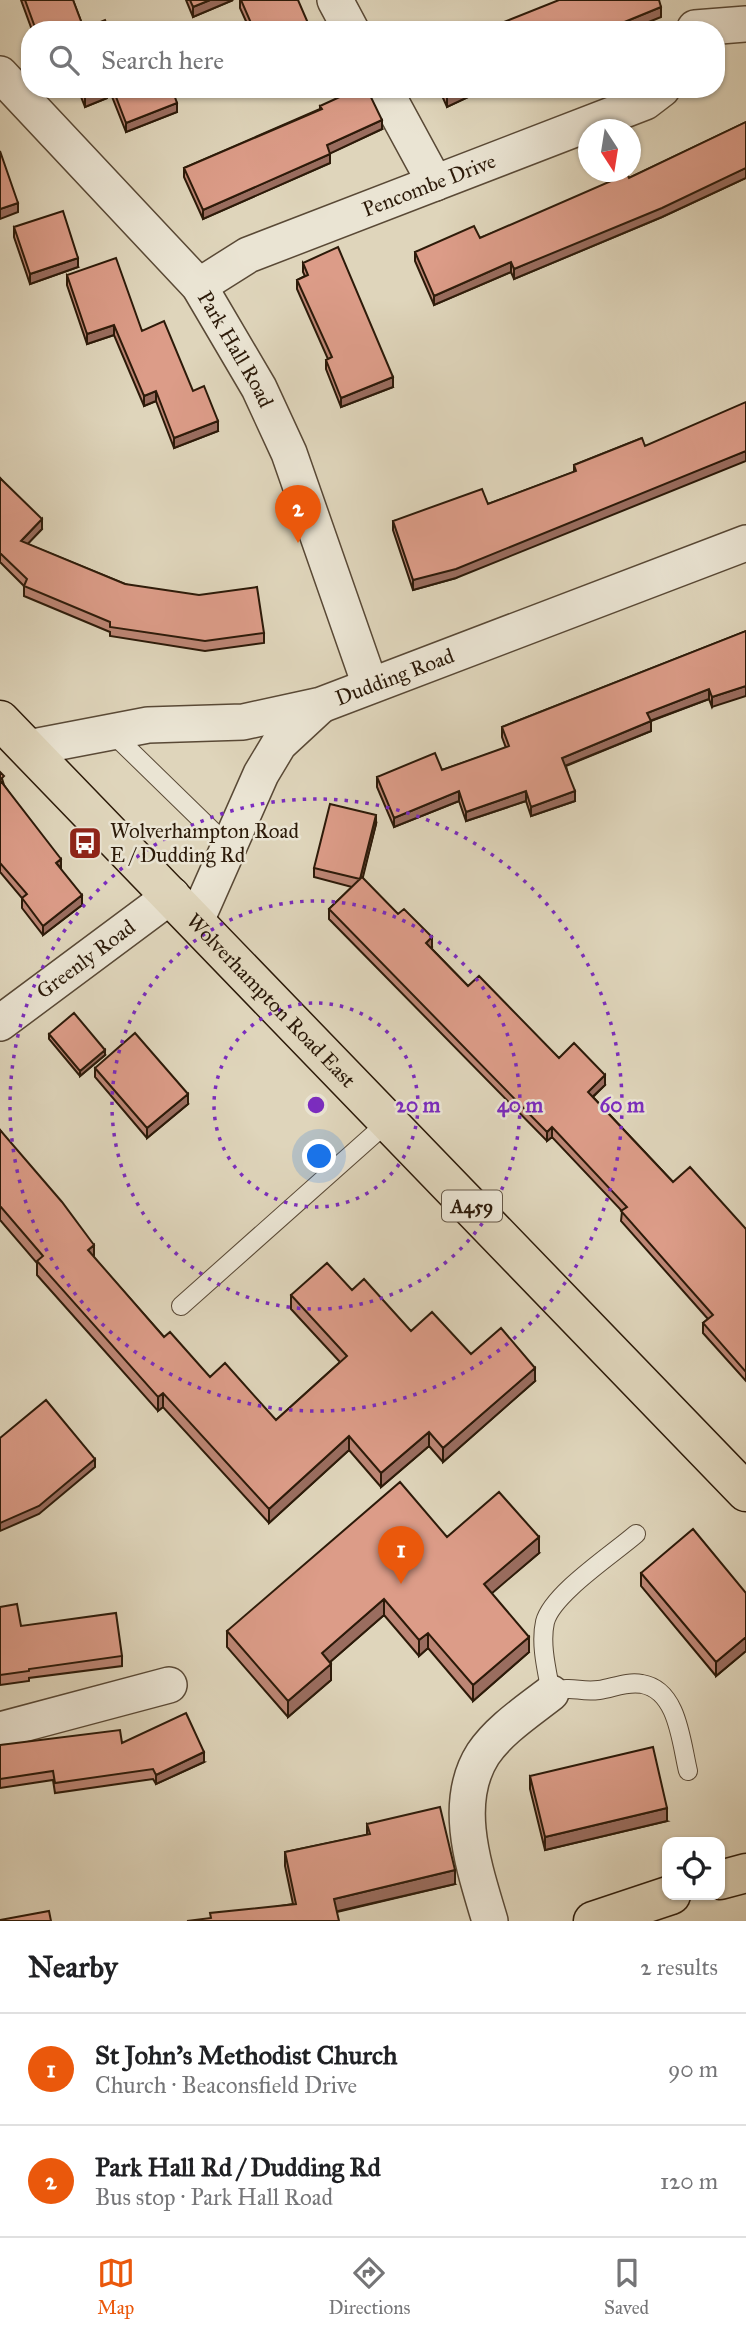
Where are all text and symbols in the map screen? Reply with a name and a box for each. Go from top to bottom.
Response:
search box [21,21,725,98]
icon: search [45,41,83,79]
text: Search here [101,44,224,76]
north arrow [578,119,641,182]
street label: Pencombe Drive [359,148,500,223]
street label: Park Hall Road [192,286,279,412]
pin: 2 [275,485,321,543]
street label: Dudding Road [332,642,458,711]
place label: Wolverhampton Road E / Dudding Rd [110,818,299,868]
bus stop icon: Wolverhampton Road E / Dudding Rd [66,824,104,862]
street label: Wolverhampton Road East [181,908,362,1094]
street label: Greenly Road [31,914,141,1004]
text: 20 m [396,1092,441,1118]
text: 40 m [497,1092,543,1118]
text: 60 m [599,1092,645,1118]
centre of rings [304,1093,328,1117]
your location [302,1139,336,1173]
road number: A459 [442,1190,502,1222]
pin: 1 [378,1526,424,1584]
map controls [662,1837,725,1900]
button: locate [662,1837,725,1900]
text: Nearby [28,1949,118,1985]
text: 2 results [640,1953,718,1981]
text: St John's Methodist Church [95,2039,397,2071]
text: 1 [46,2055,56,2083]
text: 90 m [668,2055,718,2083]
text: Church · Beaconsfield Drive [95,2071,357,2099]
text: Park Hall Rd / Dudding Rd [95,2151,381,2183]
text: 2 [45,2167,57,2195]
text: 120 m [660,2167,718,2195]
text: Bus stop · Park Hall Road [95,2183,333,2211]
tab: Map [97,2254,135,2319]
tab: Directions [328,2254,410,2319]
tab: Saved [604,2254,649,2319]

